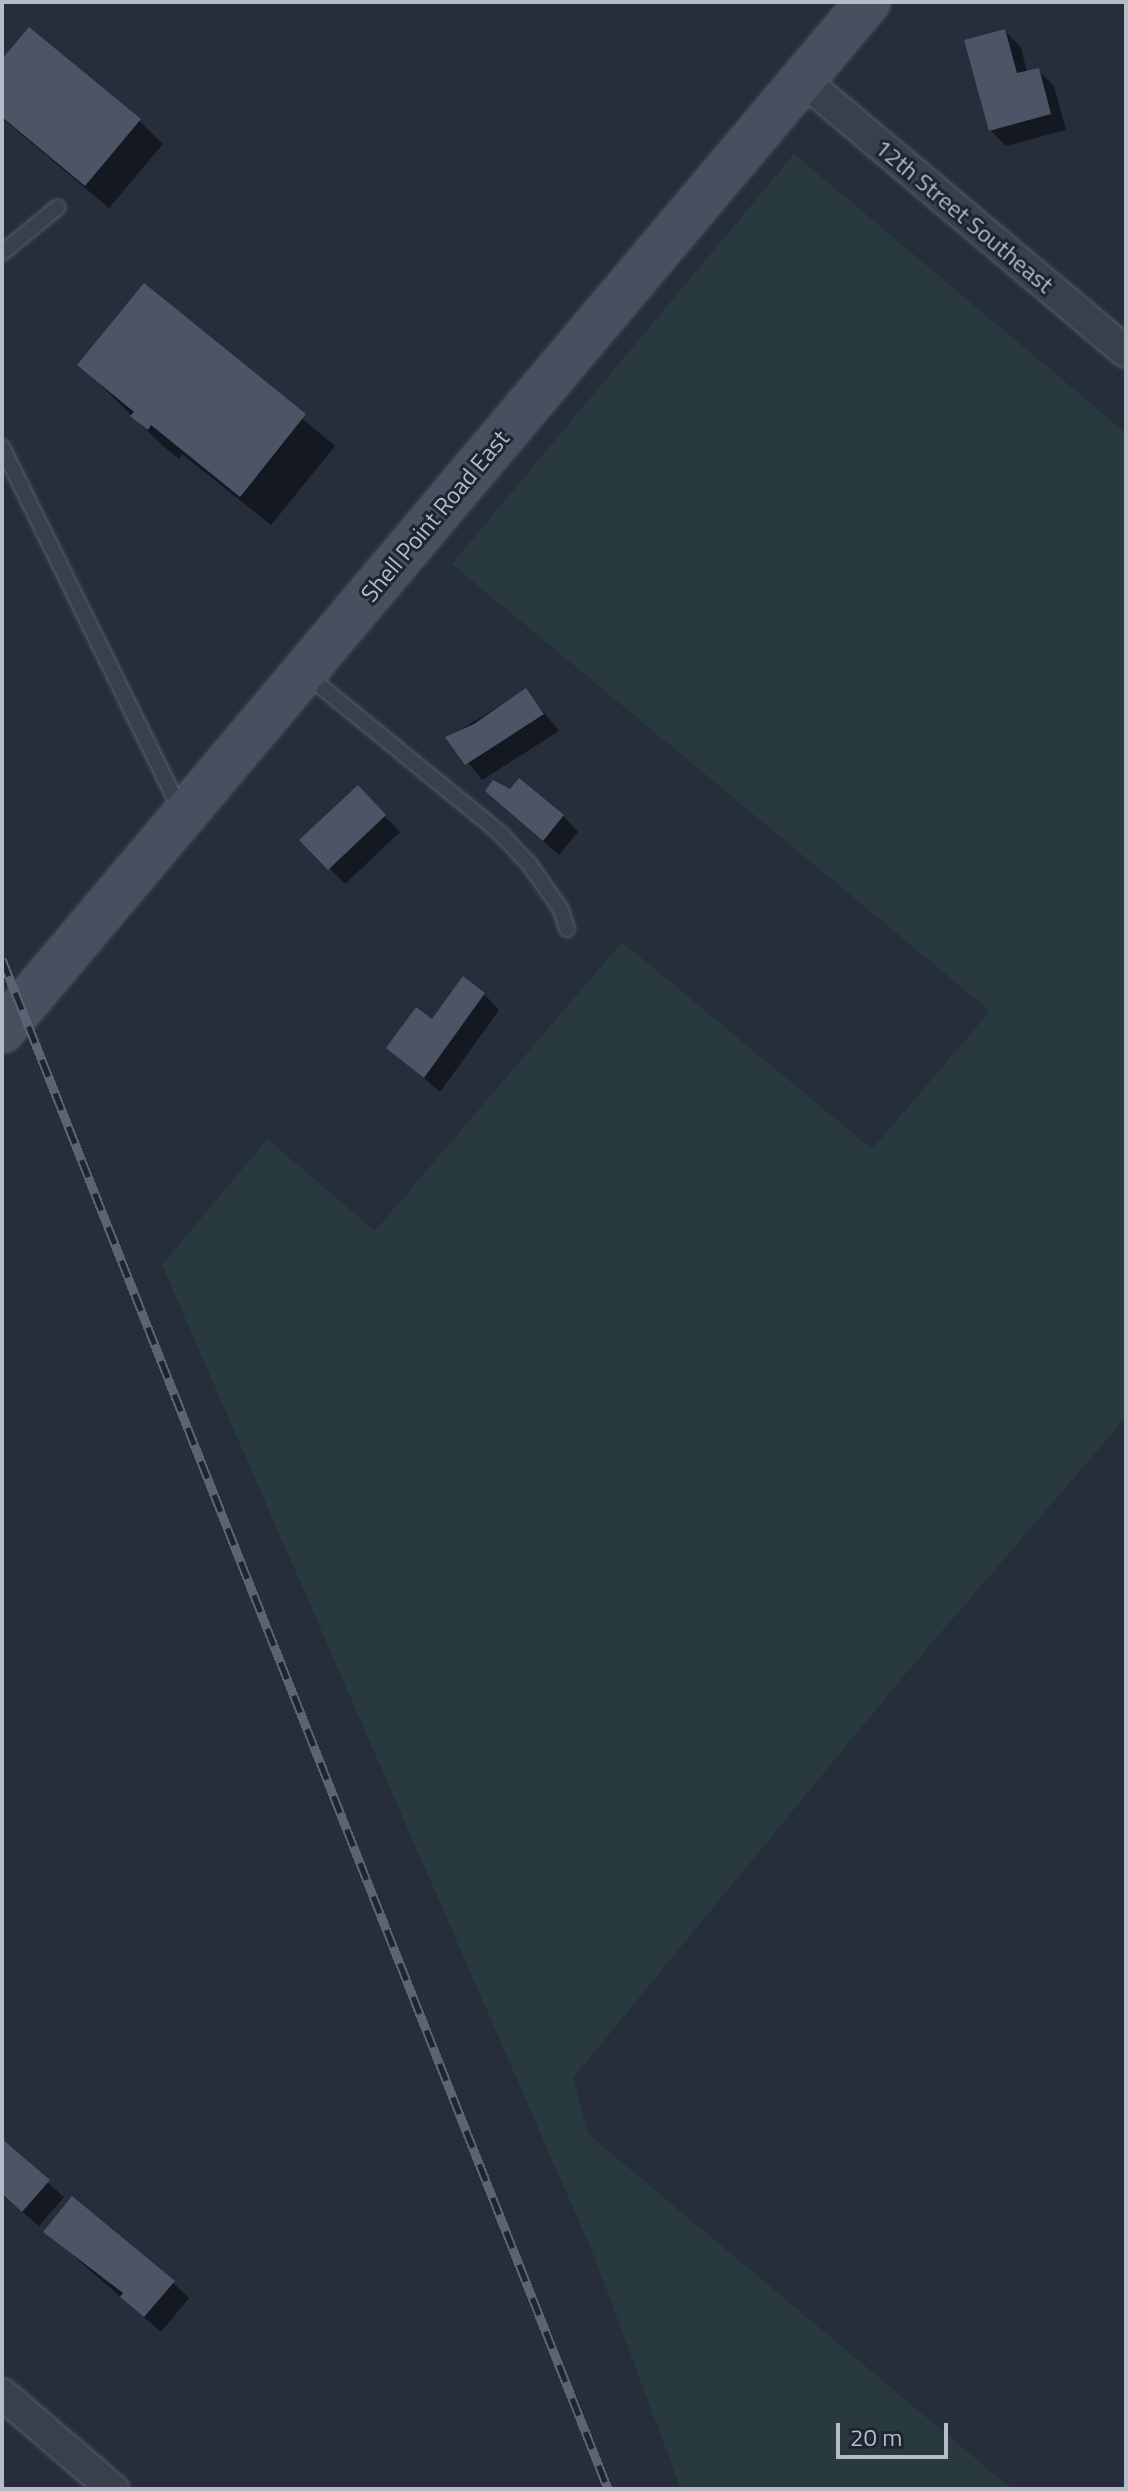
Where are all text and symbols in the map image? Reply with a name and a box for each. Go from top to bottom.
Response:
street label: 12th Street Southeast [869,133,1059,299]
street label: Shell Point Road East [355,424,515,608]
scale bar [840,2407,952,2457]
text: 20 m [850,2419,902,2455]

